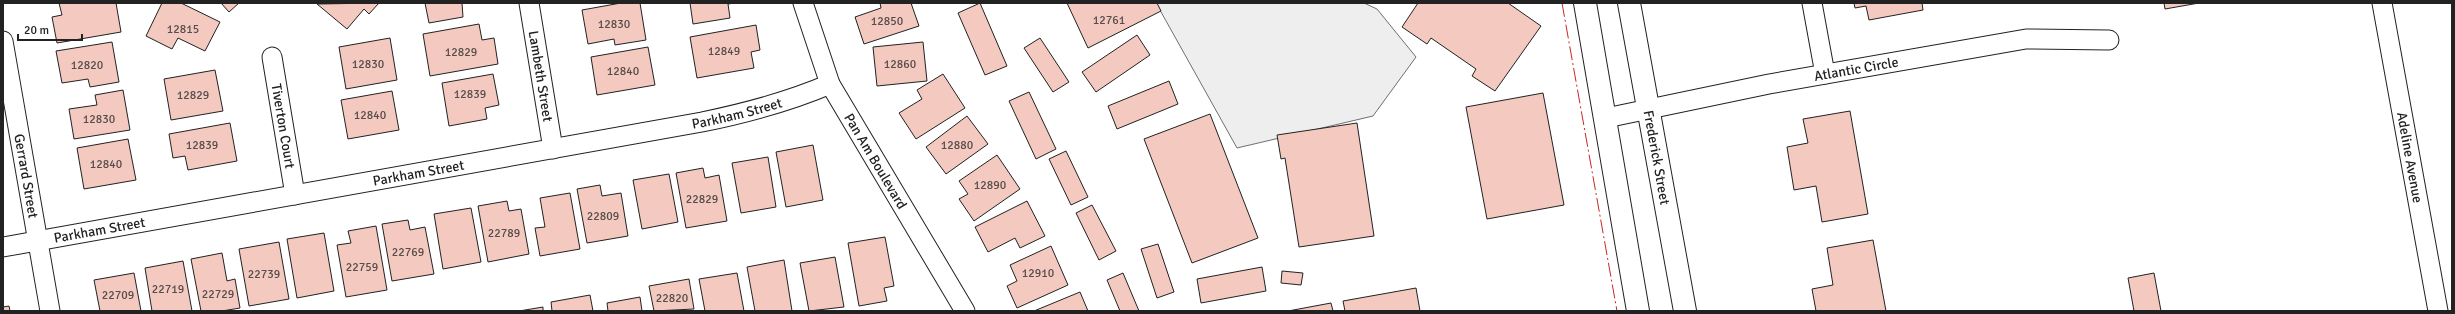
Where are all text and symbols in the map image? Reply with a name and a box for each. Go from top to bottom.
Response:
house number: 12761 [1093,13,1125,28]
house number: 12850 [871,14,903,29]
scale bar [18,16,82,42]
house number: 12830 [598,17,630,32]
house number: 12815 [167,22,199,37]
text: 20 m [24,23,49,38]
street label: Lambeth Street [525,29,556,123]
house number: 12849 [708,44,740,59]
house number: 12829 [445,45,477,60]
street label: Atlantic Circle [1813,53,1900,85]
house number: 12830 [352,57,384,72]
house number: 12860 [884,57,916,72]
house number: 12820 [71,58,103,73]
house number: 12840 [607,64,639,79]
street label: Tiverton Court [268,82,298,170]
house number: 12839 [454,87,486,102]
house number: 12829 [177,88,209,103]
street label: Parkham Street [690,94,784,133]
house number: 12840 [354,108,386,123]
street label: Frederick Street [1640,109,1674,206]
street label: Pan Am Boulevard [840,110,910,212]
street label: Adeline Avenue [2393,111,2426,204]
house number: 12830 [83,112,115,127]
street label: Gerrard Street [10,133,42,220]
house number: 12839 [186,138,218,153]
house number: 12880 [941,138,973,153]
house number: 12840 [90,157,122,172]
street label: Parkham Street [371,157,466,190]
house number: 12890 [974,178,1006,193]
house number: 22829 [686,192,718,207]
house number: 22809 [587,209,619,224]
street label: Parkham Street [53,214,147,247]
house number: 22789 [488,226,520,241]
house number: 22769 [392,245,424,260]
house number: 22759 [346,260,378,275]
house number: 12910 [1022,266,1054,281]
house number: 22739 [248,267,280,282]
house number: 22719 [152,282,184,297]
house number: 22729 [202,287,234,302]
house number: 22709 [102,288,134,303]
house number: 22820 [656,291,688,306]

